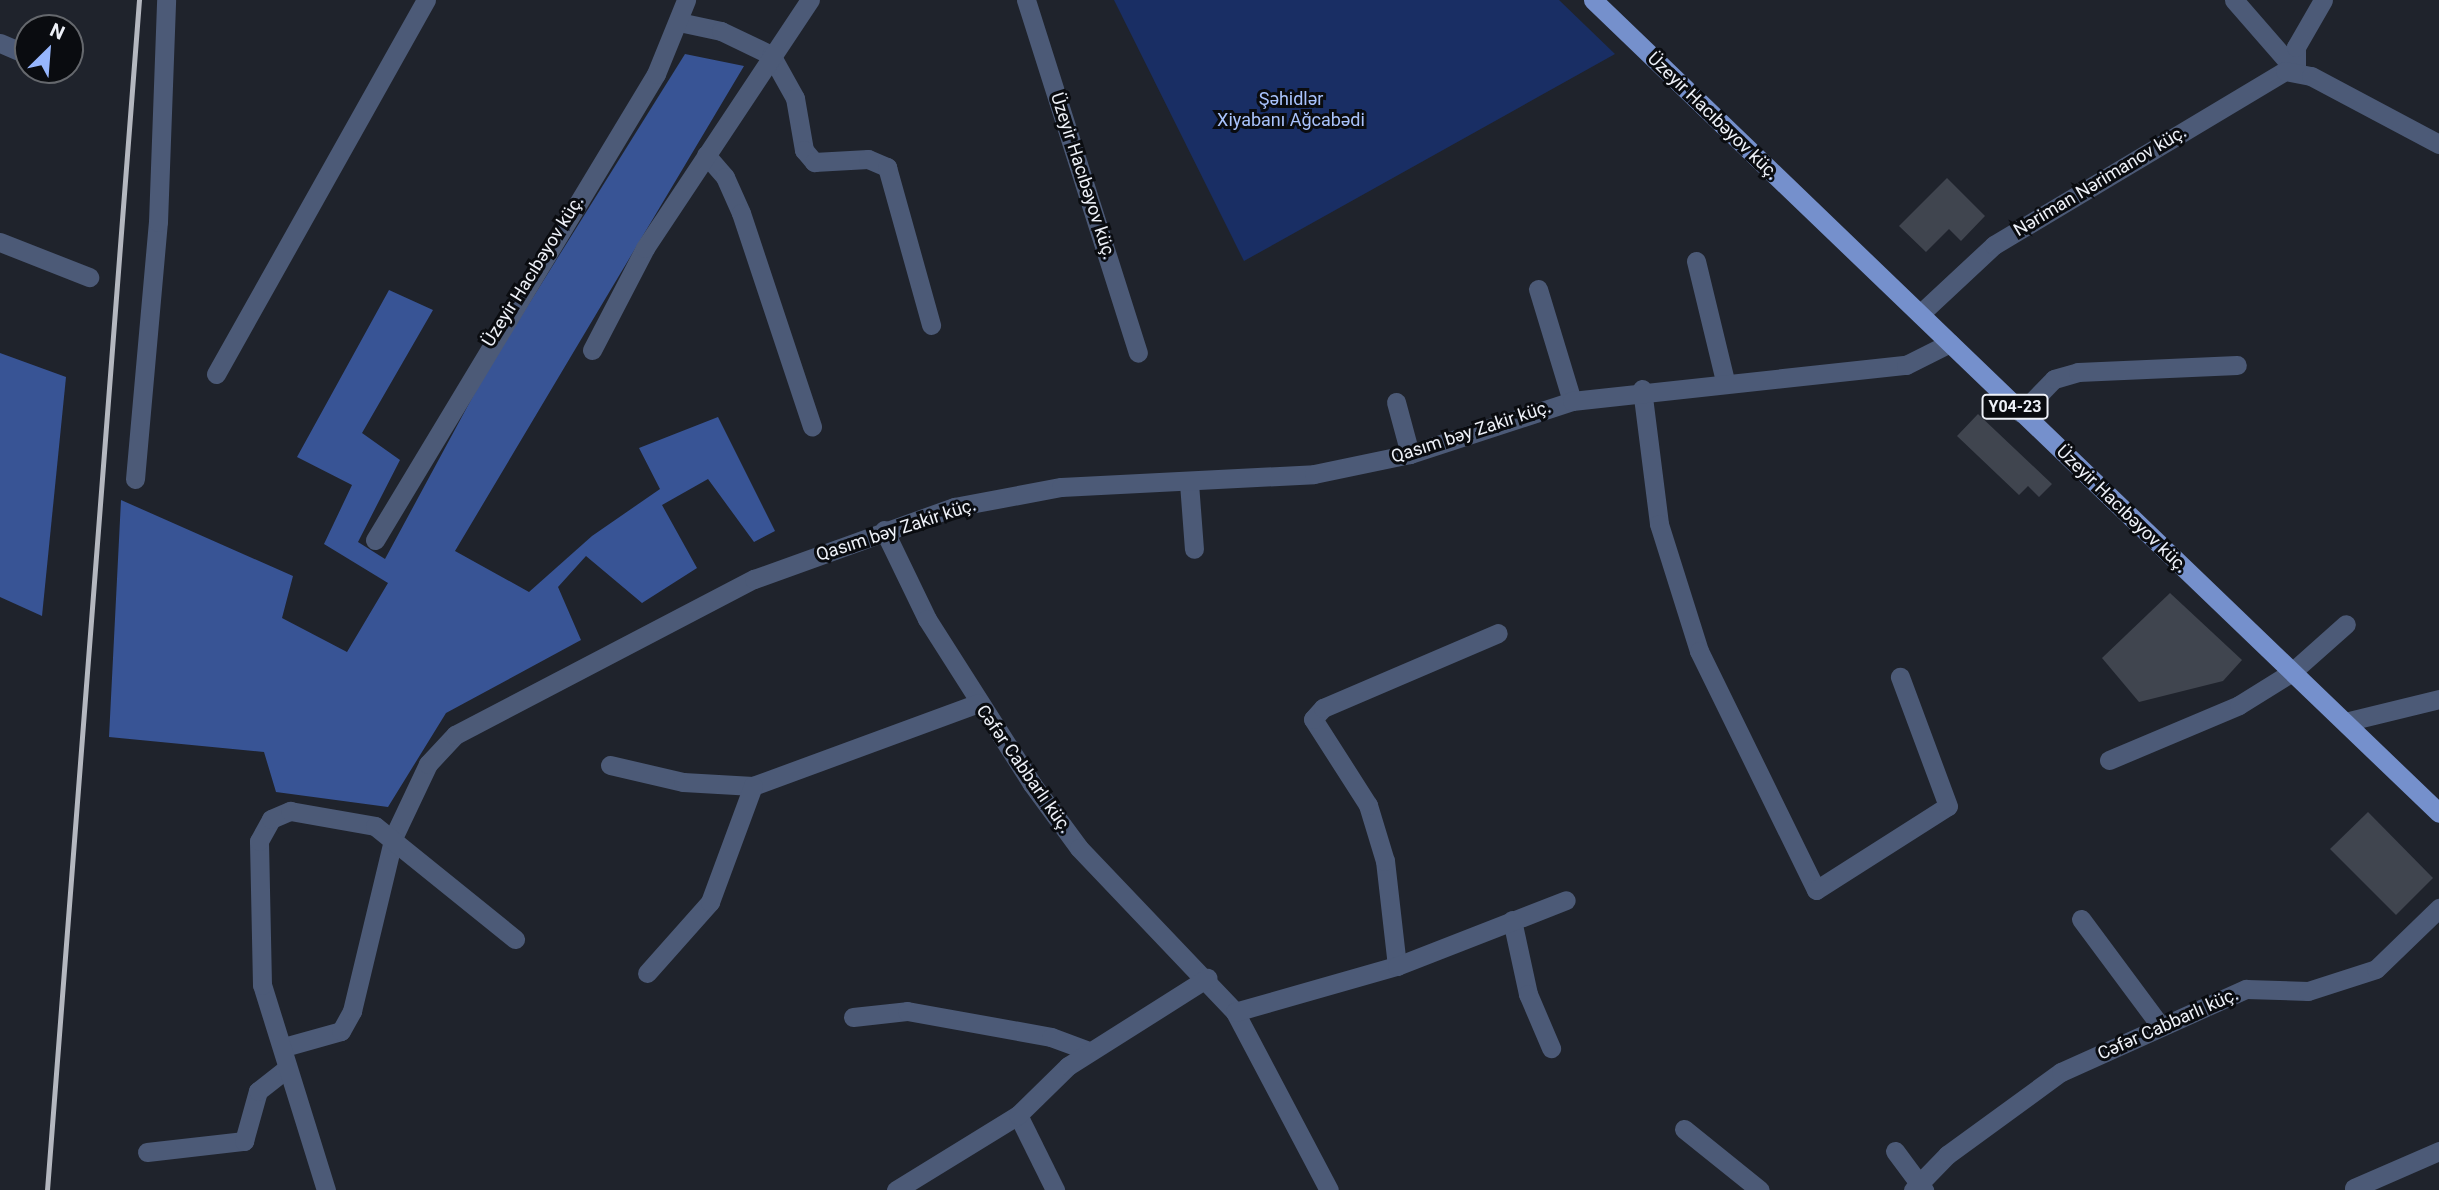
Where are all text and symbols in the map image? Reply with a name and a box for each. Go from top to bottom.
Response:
north arrow [14,14,84,84]
text: N [46,18,68,45]
street label: Üzeyir Hacıbəyov küç. [1643,48,1783,184]
park label: Şəhidlər Xiyabanı Ağcabədi [1217,89,1365,132]
street label: Üzeyir Hacıbəyov küç. [1046,90,1120,262]
street label: Nəriman Nərimanov küç. [2010,121,2190,241]
street label: Üzeyir Hacıbəyov küç. [478,191,588,351]
road number: Y04-23 [1980,394,2050,420]
street label: Qasım bəy Zakir küç. [1388,396,1554,468]
street label: Üzeyir Hacıbəyov küç. [2052,441,2192,577]
street label: Qasım bəy Zakir küç. [813,494,979,566]
street label: Cəfər Cabbarlı küç. [972,701,1076,837]
street label: Cəfər Cabbarlı küç. [2094,983,2242,1065]

